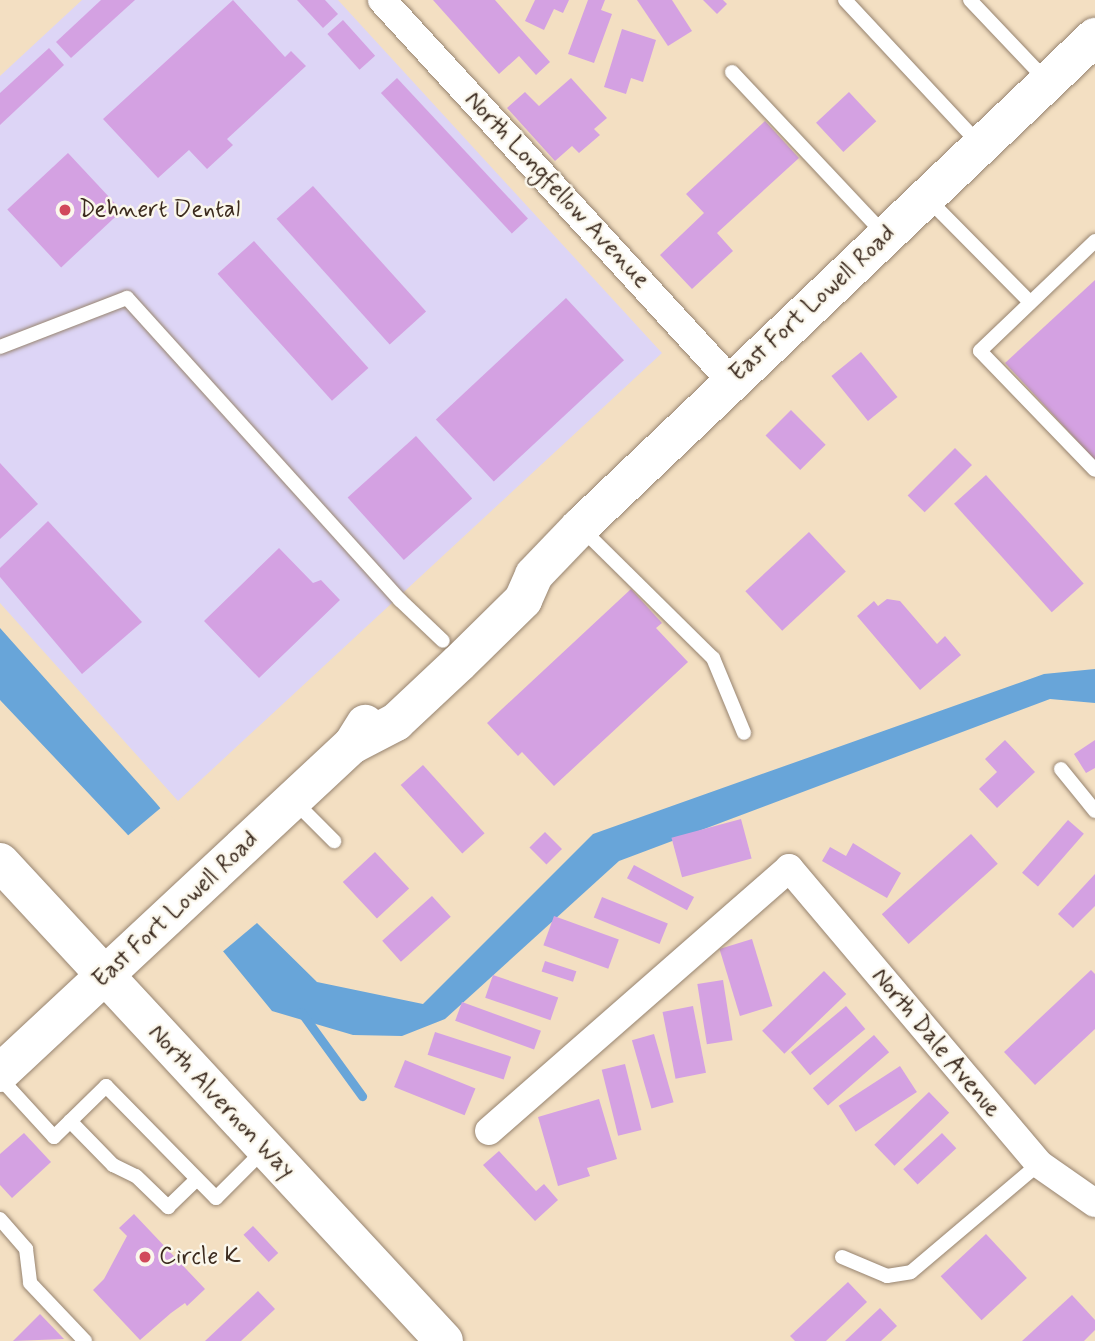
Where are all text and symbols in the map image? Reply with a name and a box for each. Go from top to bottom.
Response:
street label: North Longfellow Avenue [461,88,653,292]
place label: Dehnert Dental [79,196,243,224]
marker: Dehnert Dental [57,202,73,218]
street label: East Fort Lowell Road [724,220,902,388]
street label: East Fort Lowell Road [87,826,265,994]
street label: North Dale Avenue [864,961,1008,1125]
street label: North Alvernon Way [141,1017,301,1187]
place label: Circle K [159,1243,242,1271]
marker: Circle K [137,1249,153,1265]

